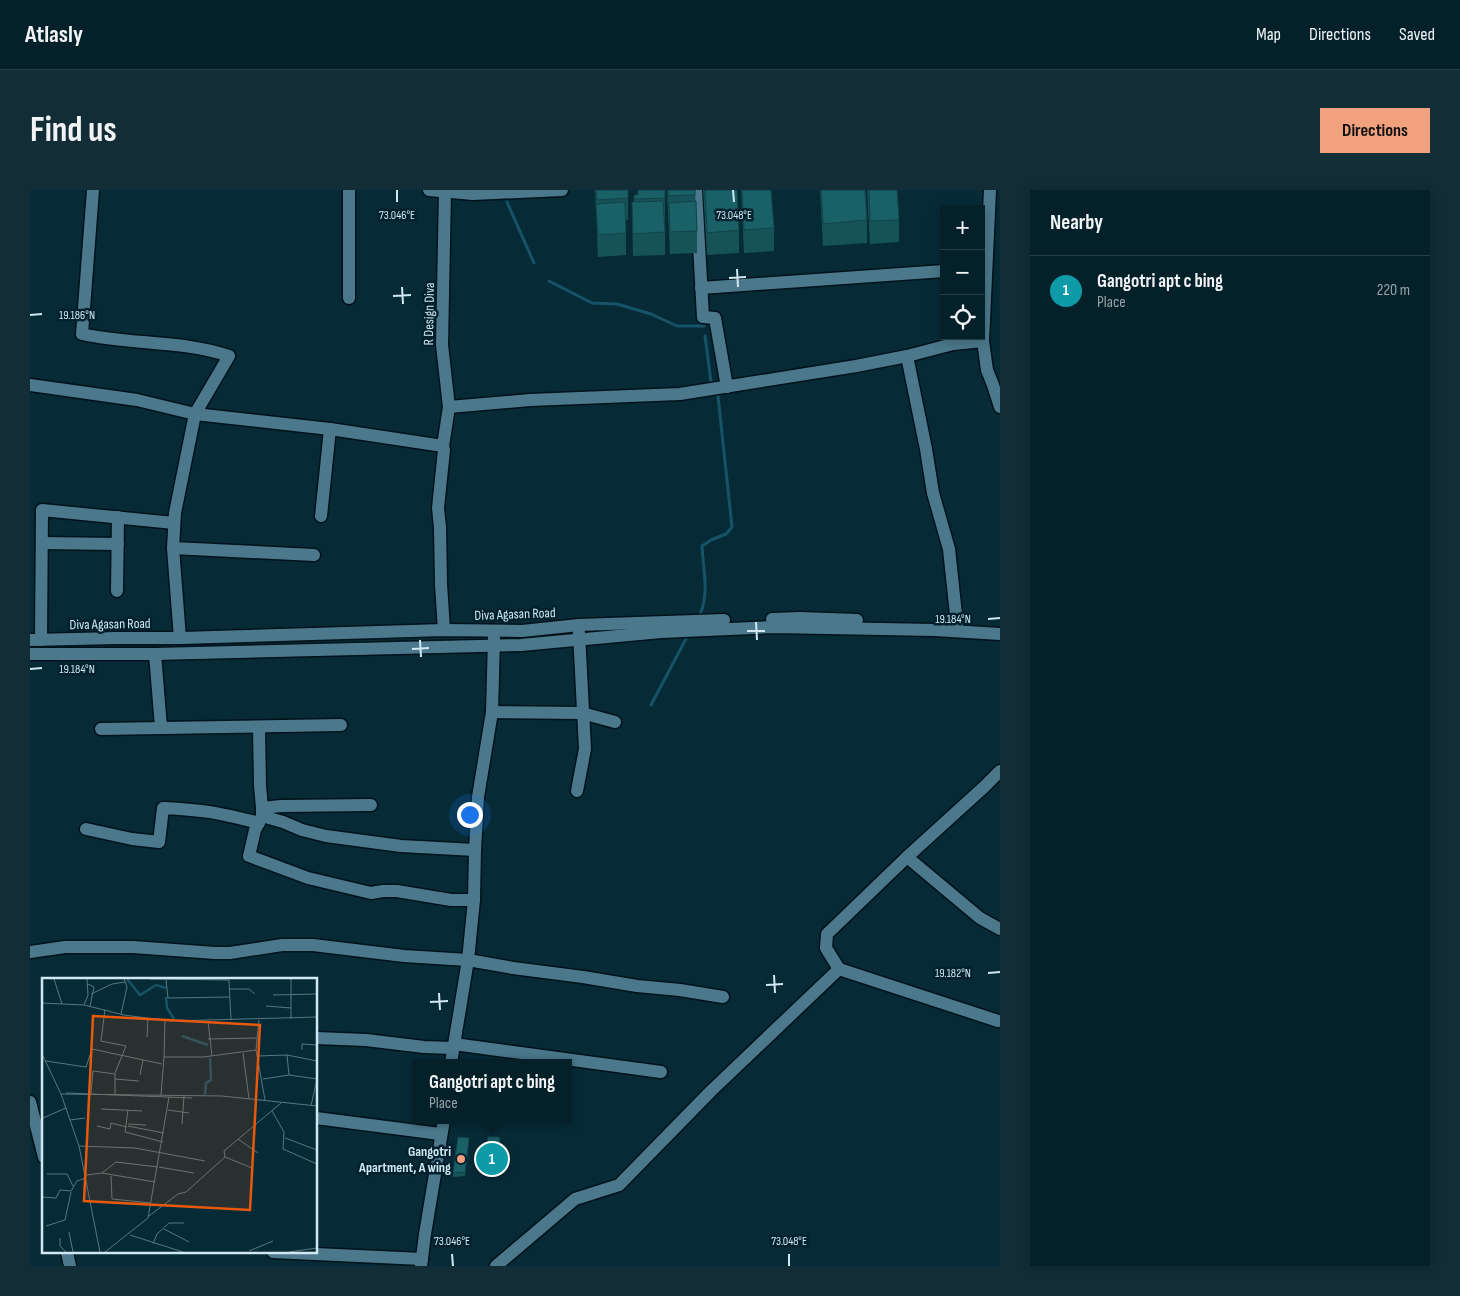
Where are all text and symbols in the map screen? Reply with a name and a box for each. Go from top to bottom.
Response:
text: Atlasly [25,20,83,49]
text: Map [1256,24,1281,45]
text: Directions [1309,24,1371,45]
text: Saved [1399,24,1435,45]
button: Directions [1320,108,1430,153]
text: Find us [30,109,117,152]
map controls [940,205,985,340]
button: + [940,205,985,250]
text: 73.046°E [379,208,415,223]
text: 73.048°E [716,208,752,223]
text: Nearby [1050,210,1103,235]
button: − [940,250,985,295]
text: Gangotri apt c bing [1097,270,1223,293]
text: 1 [1063,281,1069,300]
text: 220 m [1377,281,1410,300]
street label: R Design Diva [420,282,438,346]
text: Place [1097,293,1126,312]
button: locate [940,295,985,340]
text: 19.186°N [59,308,95,323]
street label: Diva Agasan Road [474,604,556,624]
text: 19.184°N [935,612,971,627]
street label: Diva Agasan Road [69,615,151,633]
text: 19.184°N [59,662,95,677]
your location [457,802,483,828]
text: 19.182°N [935,966,971,981]
inset map [42,978,318,1254]
popup [412,1059,572,1124]
text: Gangotri apt c bing [429,1071,555,1094]
text: Place [429,1094,458,1113]
pin: 1 [476,1140,508,1178]
place label: Gangotri Apartment, A wing [358,1143,451,1176]
marker: Gangotri Apartment, A wing [455,1153,467,1165]
text: 73.046°E [434,1234,470,1249]
text: 73.048°E [771,1234,807,1249]

